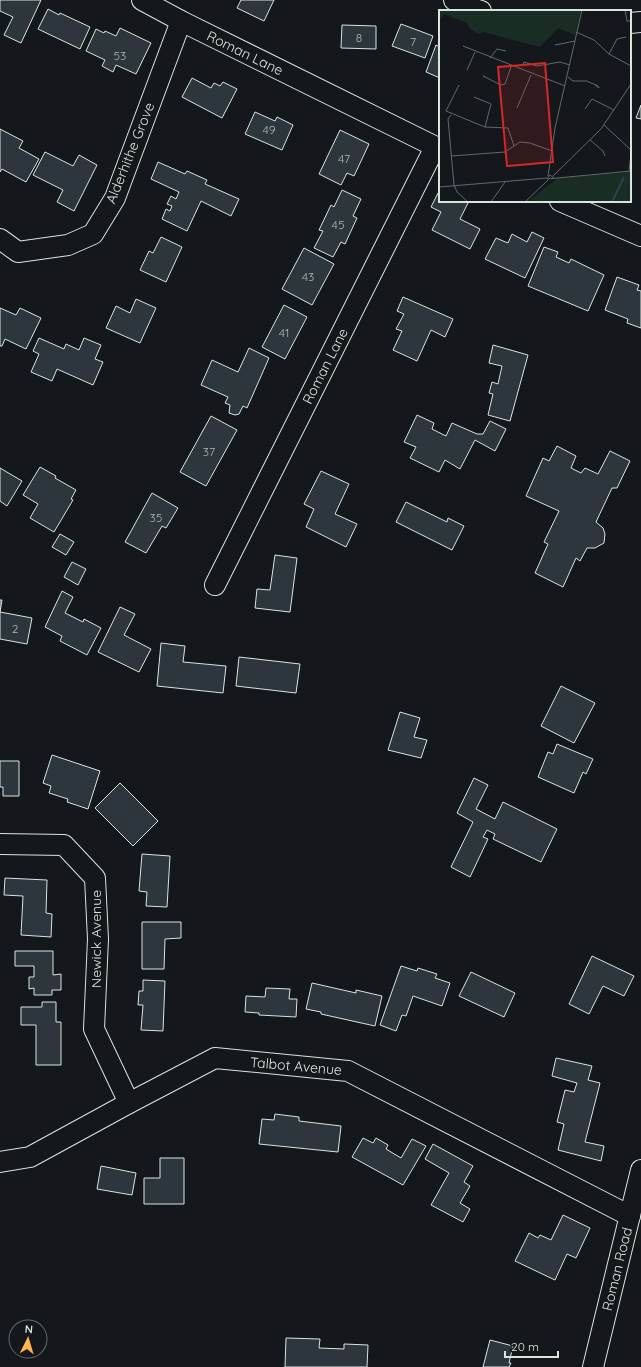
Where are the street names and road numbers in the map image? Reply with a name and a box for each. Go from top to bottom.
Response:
street label: Roman Lane [204,27,286,79]
street label: Alderhithe Grove [101,100,159,206]
street label: Roman Lane [298,325,352,407]
street label: Newick Avenue [87,890,105,988]
street label: Talbot Avenue [249,1053,343,1079]
street label: Roman Road [598,1225,636,1313]

